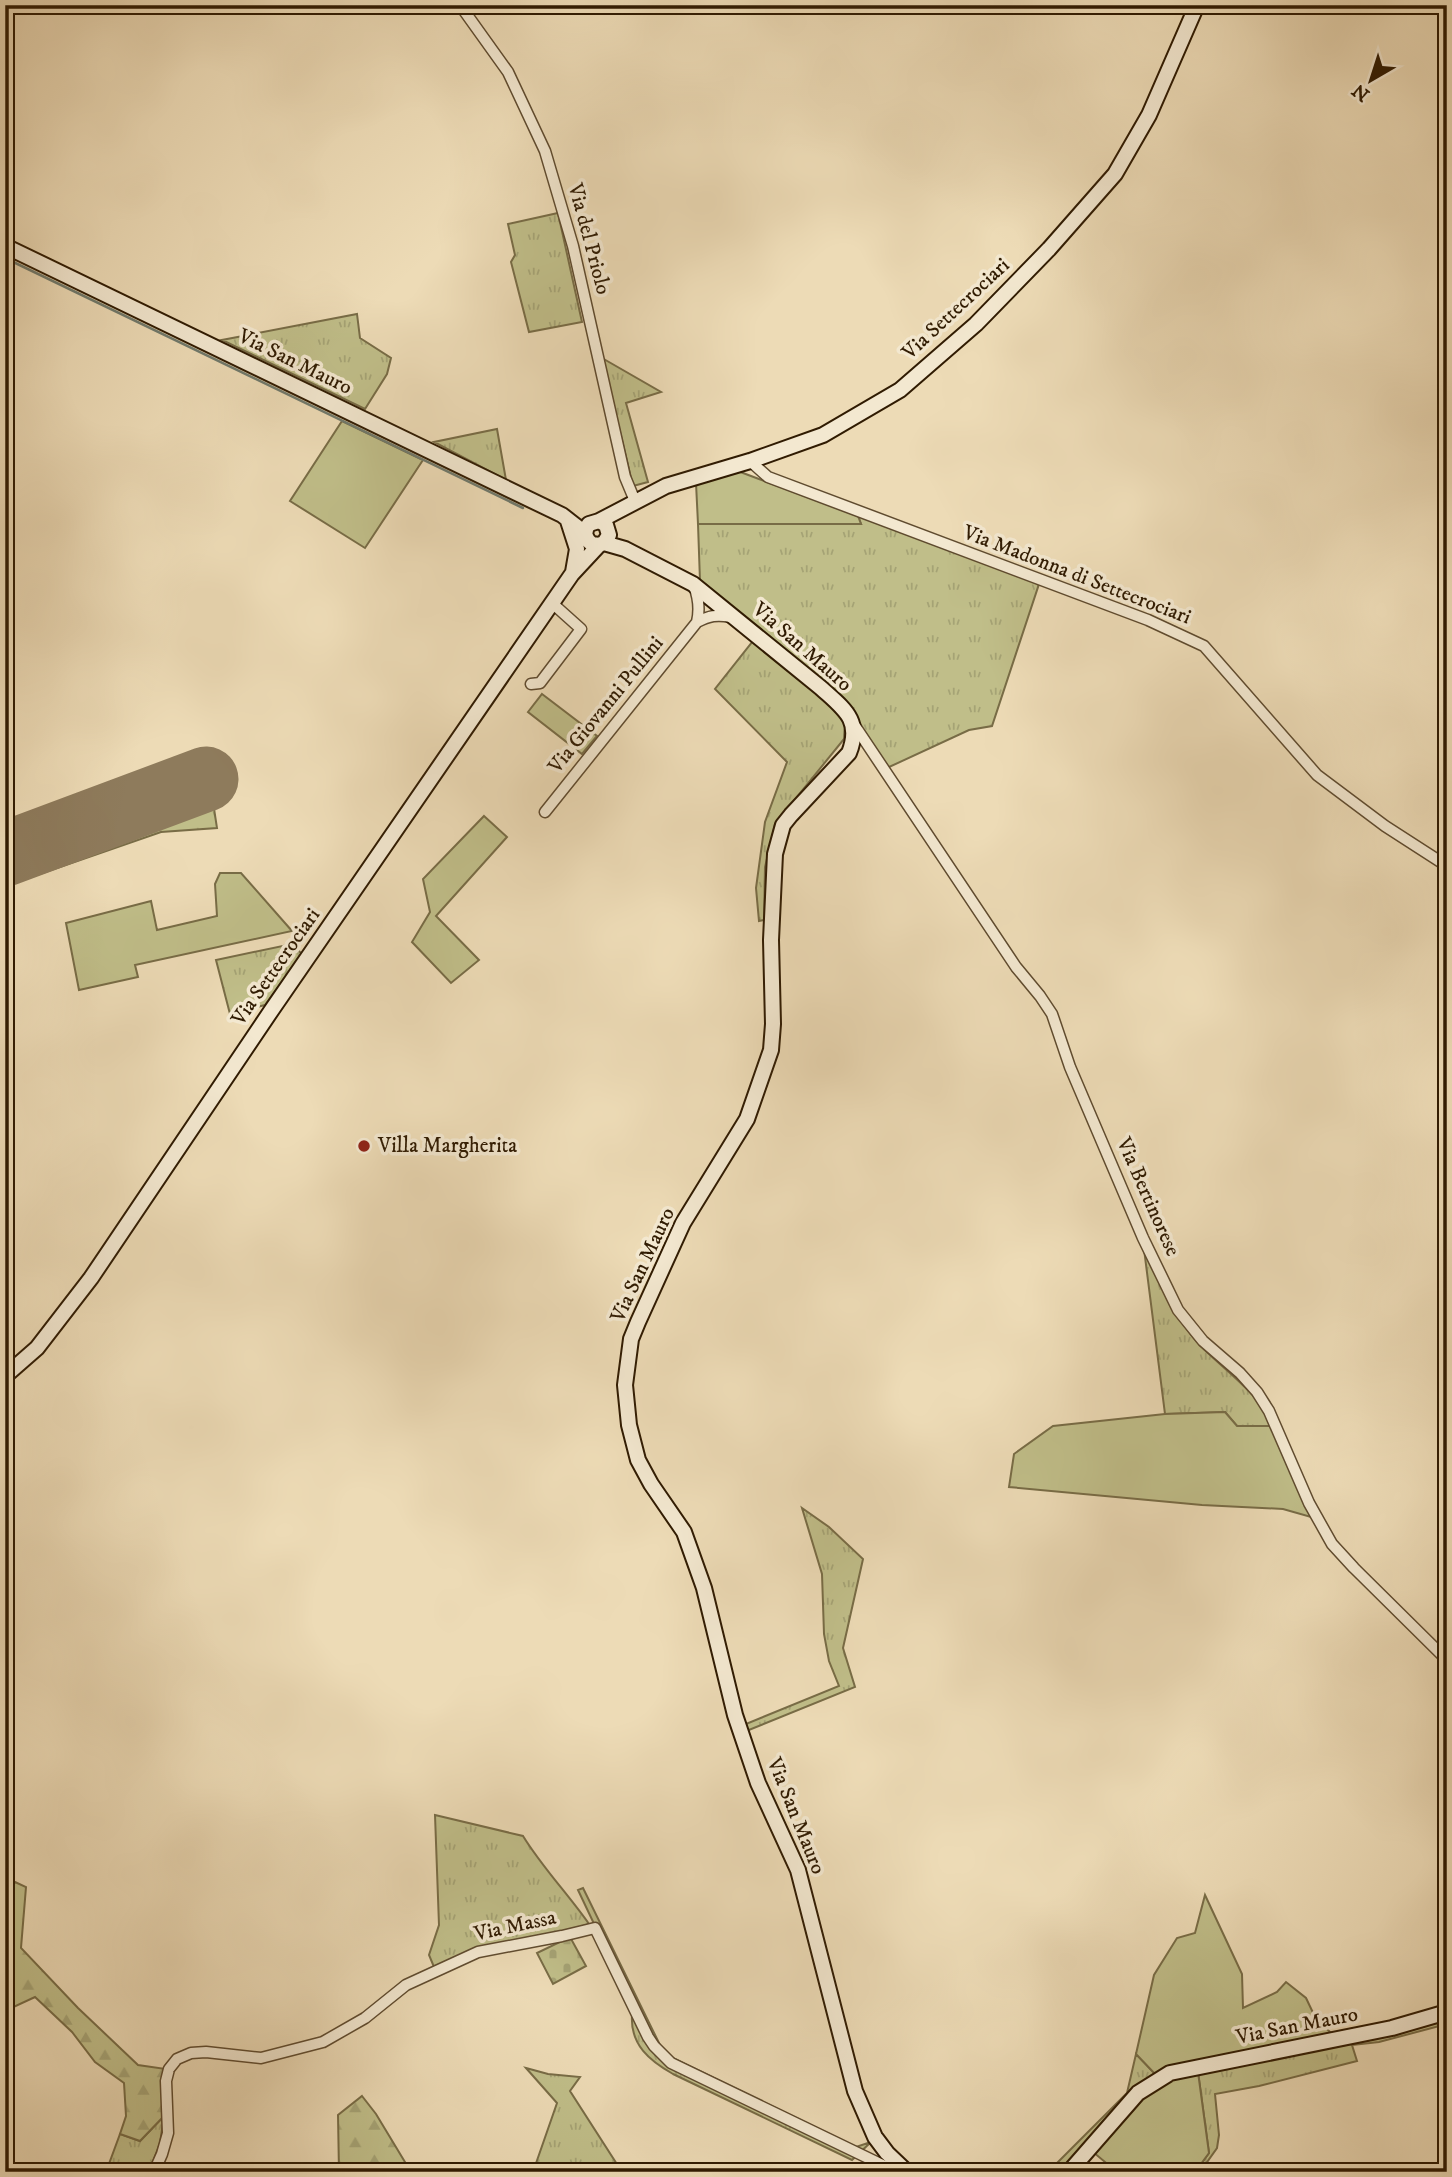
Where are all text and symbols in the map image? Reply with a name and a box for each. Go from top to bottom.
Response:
north arrow [1336,46,1406,116]
text: N [1348,78,1375,106]
street label: Via del Priolo [561,180,616,297]
street label: Via Settecrociari [896,253,1015,366]
street label: Via San Mauro [233,323,356,401]
street label: Via Madonna di Settecrociari [958,519,1195,631]
street label: Via San Mauro [746,596,857,697]
street label: Via Giovanni Pullini [542,631,669,780]
street label: Via Settecrociari [225,903,326,1032]
place label: Villa Margherita [377,1133,517,1159]
street label: Via Bertinorese [1110,1133,1186,1261]
marker: Villa Margherita [356,1138,372,1154]
street label: Via San Mauro [605,1203,681,1327]
street label: Via San Mauro [760,1753,831,1878]
street label: Via Massa [471,1905,558,1948]
street label: Via San Mauro [1233,2001,1360,2051]

